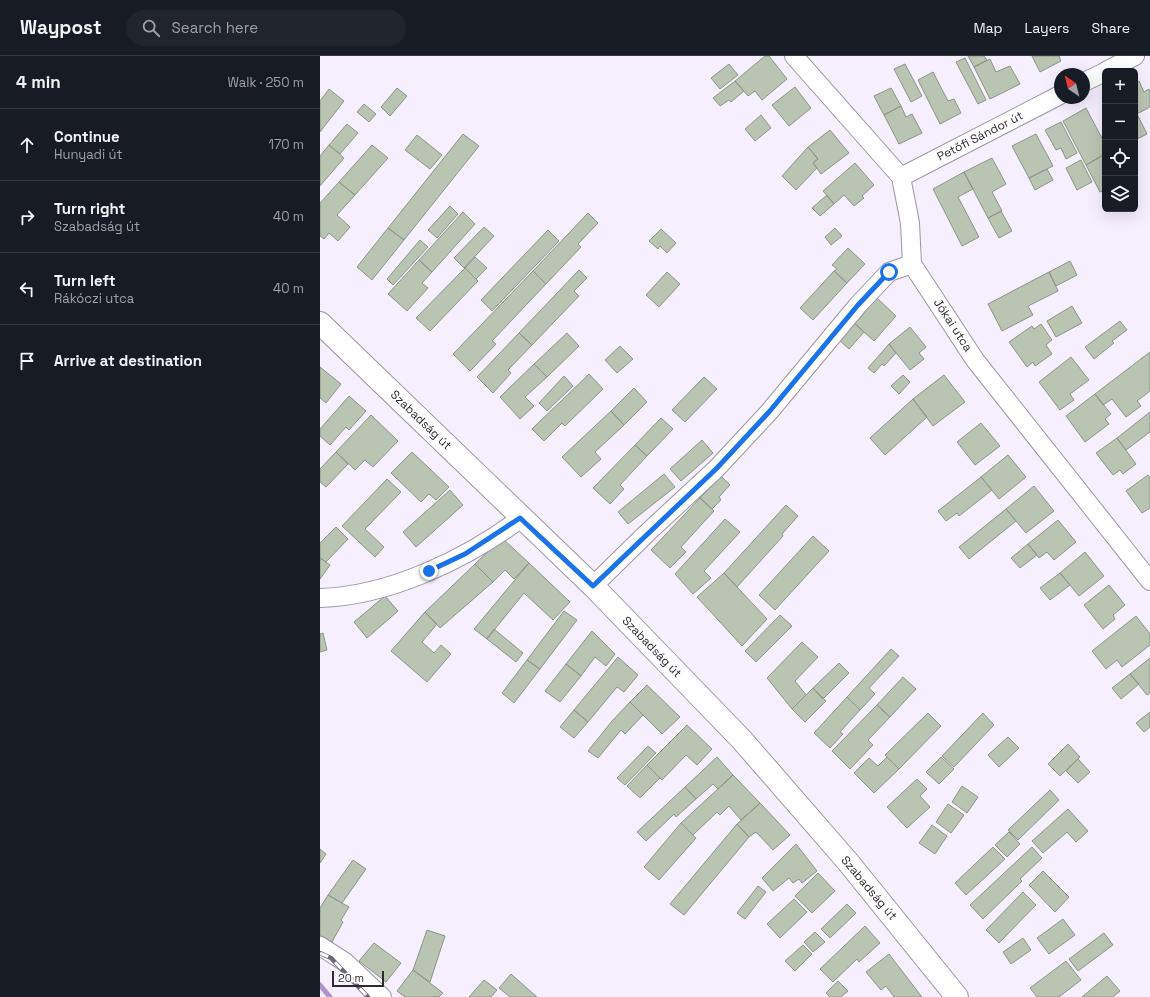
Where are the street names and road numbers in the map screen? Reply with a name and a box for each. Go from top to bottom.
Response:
street label: Petőfi Sándor út [934,107,1026,165]
street label: Jókai utca [930,295,976,355]
street label: Szabadság út [387,387,455,453]
street label: Szabadság út [619,613,685,681]
street label: Szabadság út [837,852,901,924]

